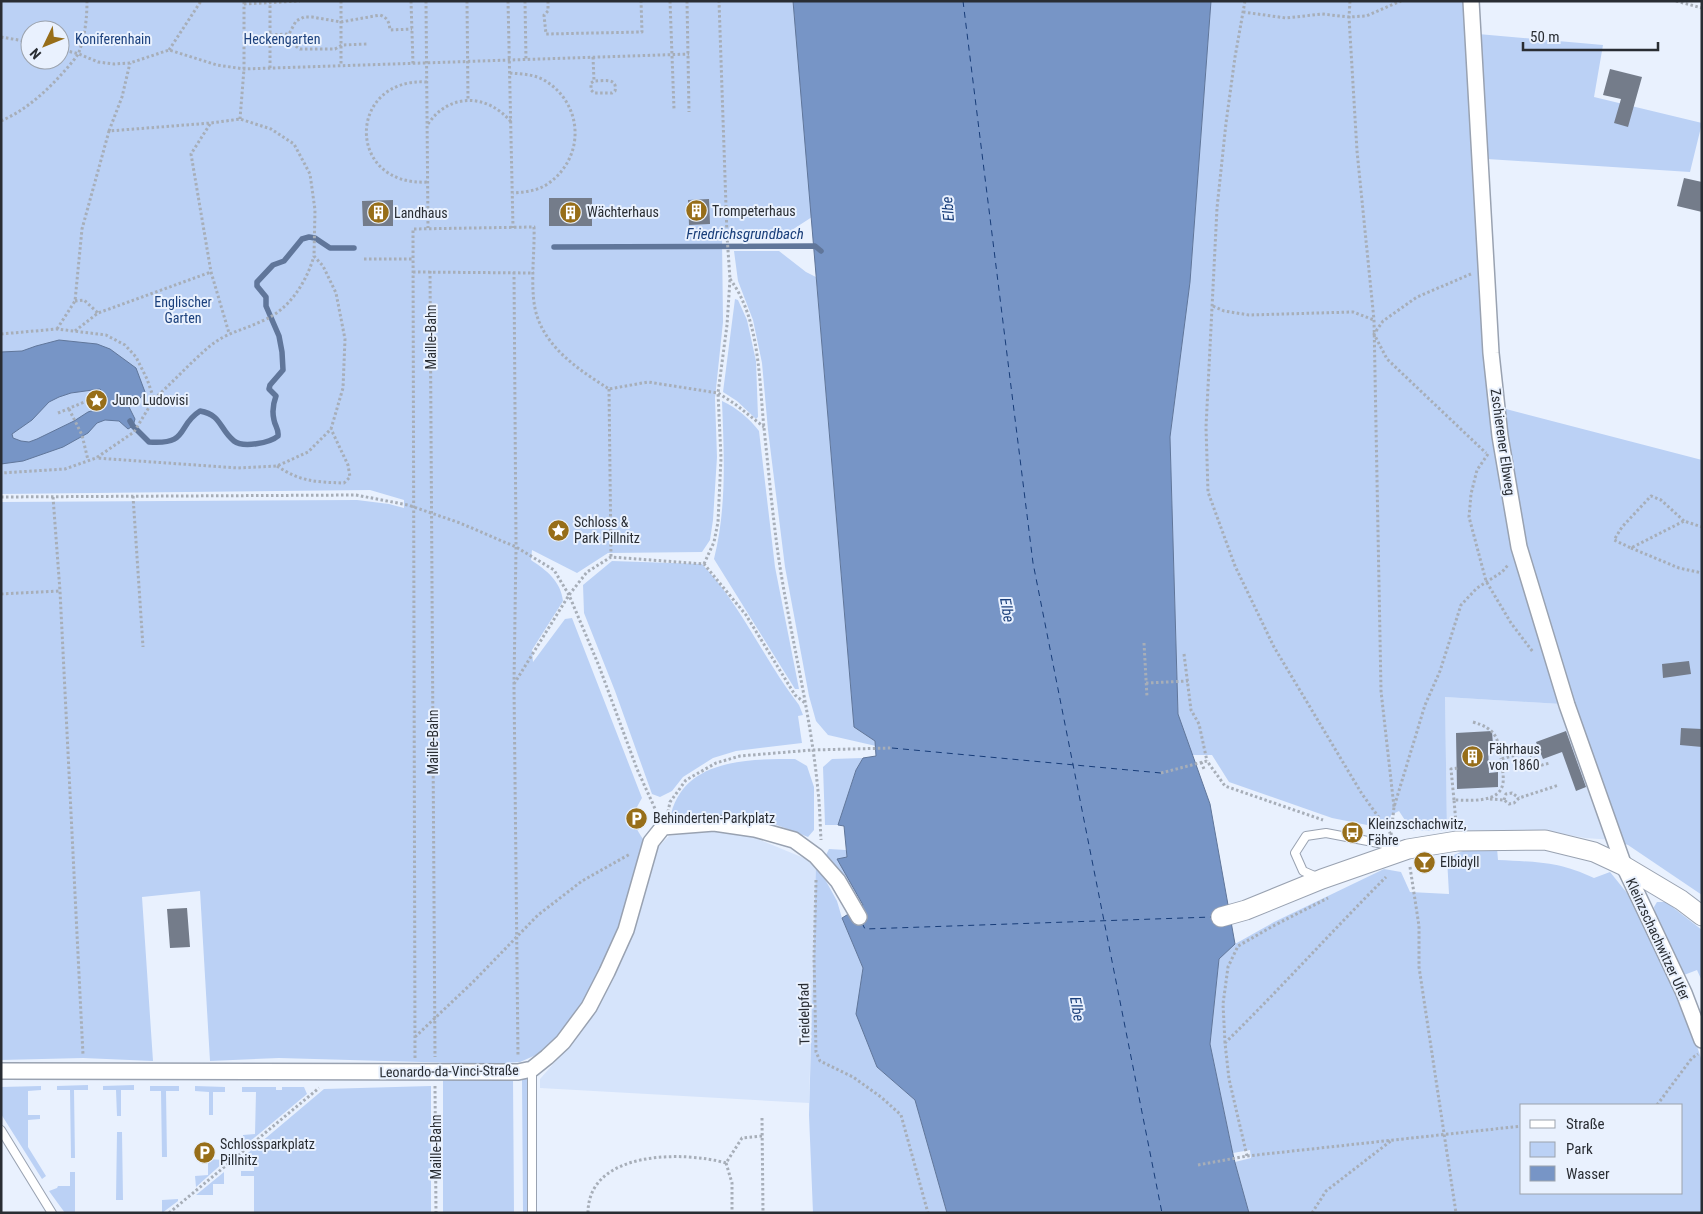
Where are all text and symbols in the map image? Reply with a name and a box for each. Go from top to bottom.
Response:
north arrow [20,20,70,70]
scale bar [1523,20,1658,52]
text: 50 m [1530,28,1560,46]
park label: Koniferenhain [75,31,151,47]
park label: Heckengarten [244,31,320,47]
text: N [27,45,44,62]
water label: Elbe [938,196,958,222]
building icon: Trompeterhaus [684,199,708,223]
building icon: Wächterhaus [559,200,583,224]
building icon: Landhaus [366,201,390,225]
place label: Trompeterhaus [712,203,796,219]
place label: Wächterhaus [587,204,659,220]
place label: Landhaus [394,205,448,221]
water label: Friedrichsgrundbach [686,225,804,243]
park label: Englischer Garten [154,294,212,326]
street label: Maille-Bahn [423,305,439,369]
street label: Zschierener Elbweg [1488,387,1518,497]
place icon: Juno Ludovisi [84,388,108,412]
place label: Juno Ludovisi [112,392,188,408]
place label: Schloss & Park Pillnitz [574,514,640,546]
place icon: Schloss & Park Pillnitz [546,518,570,542]
water label: Elbe [996,596,1018,624]
street label: Maille-Bahn [425,710,441,774]
place label: Fährhaus von 1860 [1489,741,1540,773]
building icon: Fährhaus von 1860 [1461,745,1485,769]
parking icon: Behinderten-Parkplatz [625,806,649,830]
place label: Behinderten-Parkplatz [653,810,775,826]
place label: Kleinzschachwitz, Fähre [1368,816,1467,848]
bus stop icon: Kleinzschachwitz, Fähre [1340,820,1364,844]
bar icon: Elbidyll [1412,850,1436,874]
place label: Elbidyll [1440,854,1480,870]
street label: Kleinzschachwitzer Ufer [1623,876,1693,1002]
street label: Treidelpfad [795,983,813,1045]
water label: Elbe [1066,995,1088,1023]
street label: Leonardo-da-Vinci-Straße [379,1062,519,1080]
legend [1520,1104,1683,1194]
street label: Maille-Bahn [428,1115,444,1179]
text: Straße [1566,1115,1605,1133]
place label: Schlossparkplatz Pillnitz [220,1136,315,1168]
parking icon: Schlossparkplatz Pillnitz [192,1140,216,1164]
text: Park [1566,1140,1593,1158]
text: Wasser [1566,1165,1610,1183]

